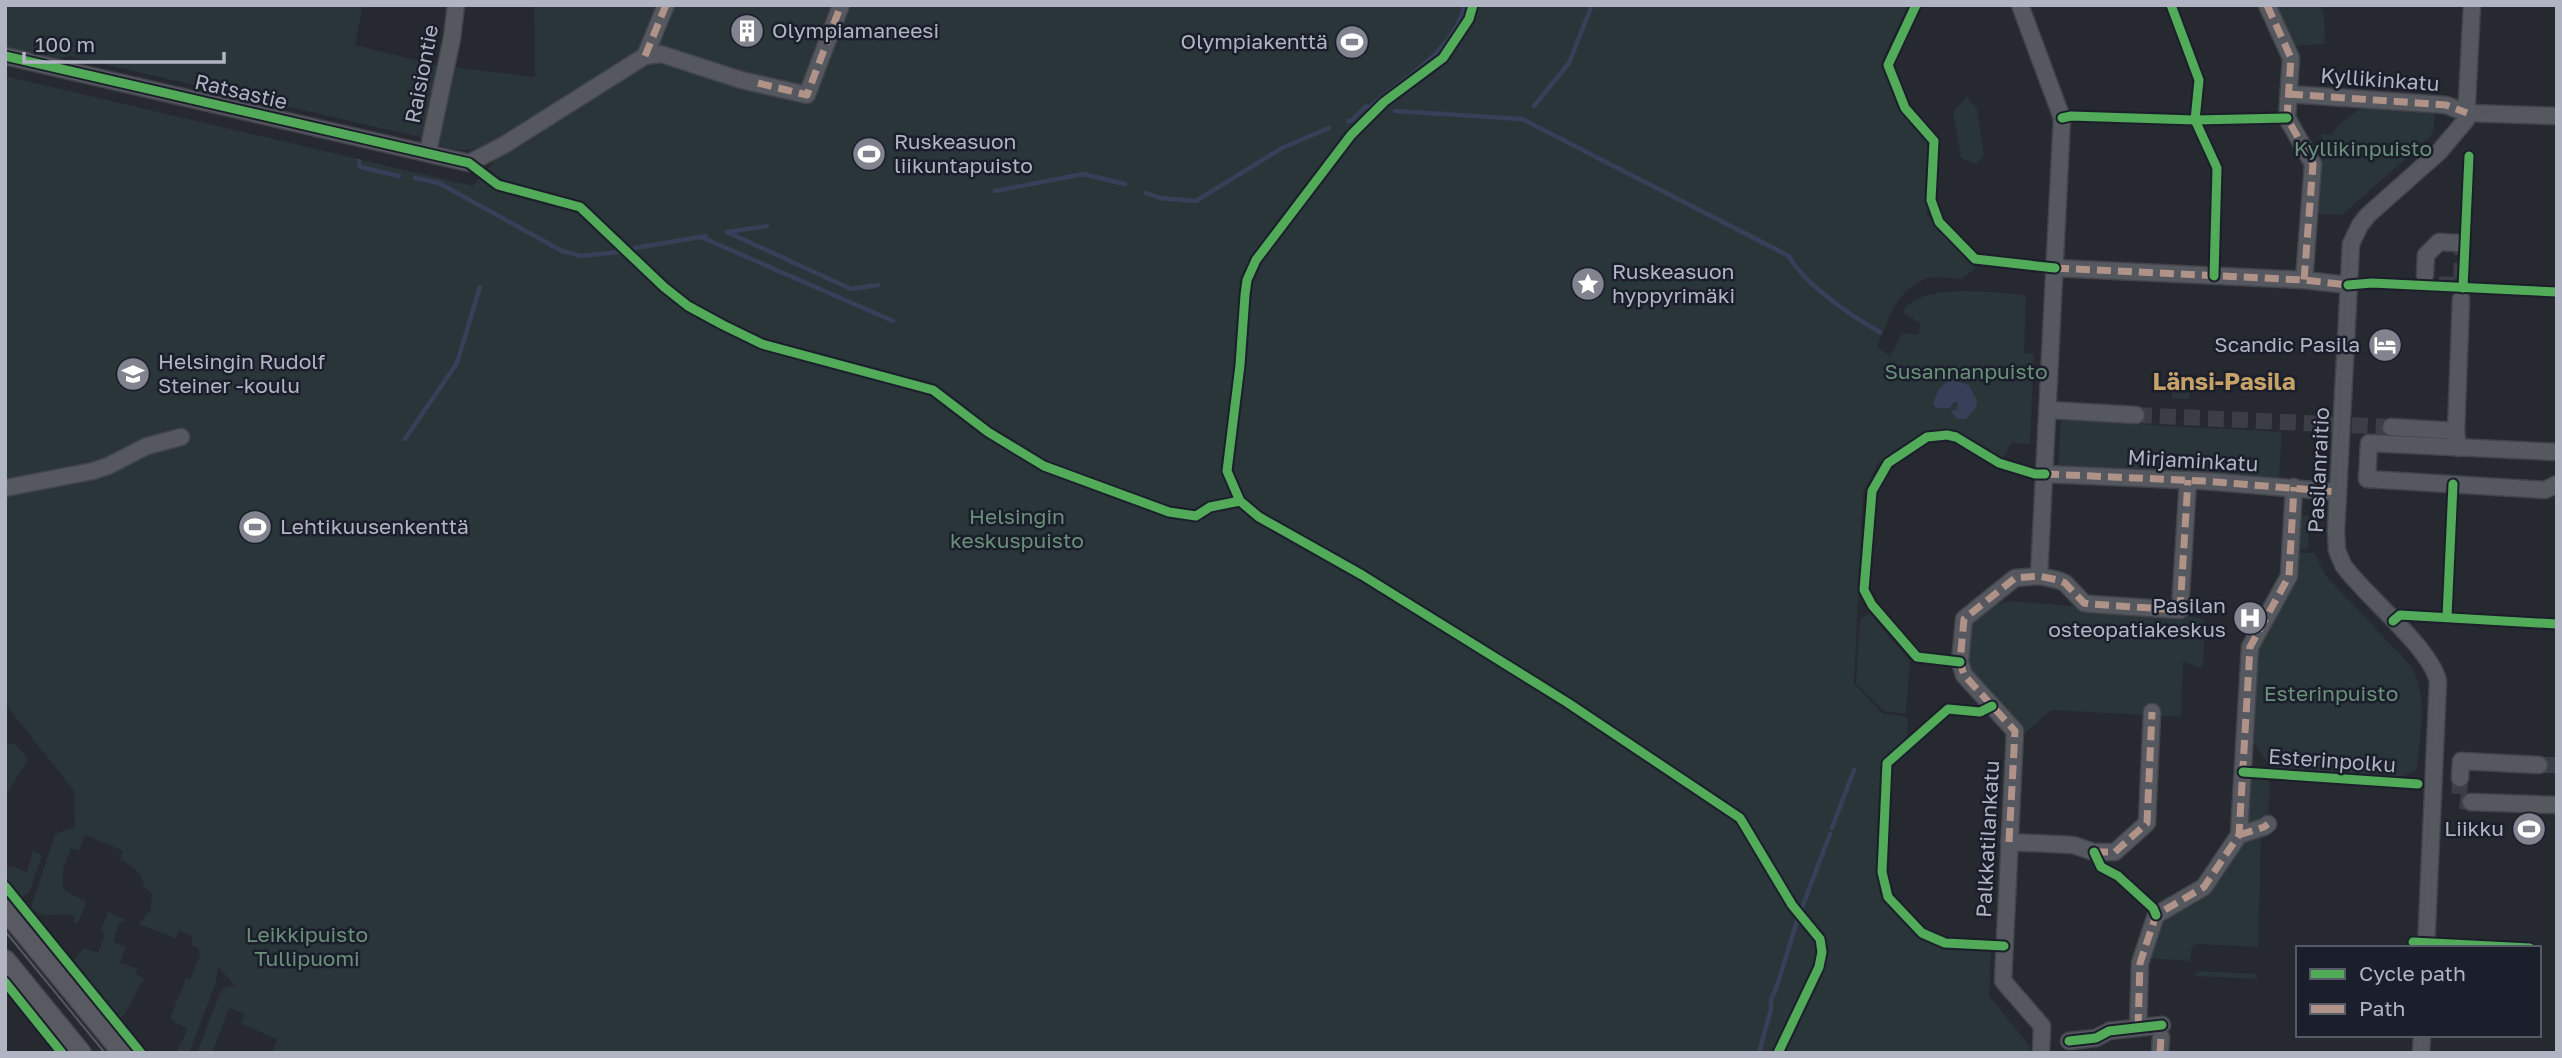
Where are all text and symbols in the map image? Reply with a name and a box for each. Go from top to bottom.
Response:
building icon: Olympiamaneesi [728,12,766,50]
place label: Olympiamaneesi [772,17,939,43]
scale bar [24,21,224,65]
street label: Raisiontie [399,22,443,125]
sports icon: Olympiakenttä [1333,23,1371,61]
place label: Olympiakenttä [1181,28,1328,54]
text: 100 m [35,31,95,57]
street label: Kyllikinkatu [2320,62,2440,96]
street label: Ratsastie [192,68,290,114]
place label: Ruskeasuon liikuntapuisto [894,128,1033,178]
sports icon: Ruskeasuon liikuntapuisto [850,135,888,173]
park label: Kyllikinpuisto [2294,135,2432,161]
place label: Ruskeasuon hyppyrimäki [1612,258,1735,308]
place icon: Ruskeasuon hyppyrimäki [1569,265,1607,303]
hotel icon: Scandic Pasila [2366,326,2404,364]
place label: Scandic Pasila [2214,331,2360,357]
place label: Helsingin Rudolf Steiner -koulu [158,348,326,398]
school or university icon: Helsingin Rudolf Steiner -koulu [114,355,152,393]
park label: Susannanpuisto [1884,358,2048,384]
district label: Länsi-Pasila [2152,366,2296,395]
street label: Pasilanraitio [2302,406,2334,533]
street label: Mirjaminkatu [2127,444,2259,476]
park label: Helsingin keskuspuisto [950,503,1084,553]
sports icon: Lehtikuusenkenttä [236,508,274,546]
place label: Lehtikuusenkenttä [280,513,469,539]
place label: Pasilan osteopatiakeskus [2048,592,2226,642]
hospital icon: Pasilan osteopatiakeskus [2231,599,2269,637]
park label: Esterinpuisto [2264,680,2398,706]
street label: Esterinpolku [2267,743,2397,777]
street label: Palkkatilankatu [1970,760,2004,918]
sports icon: Liikku [2510,810,2548,848]
place label: Liikku [2444,815,2504,841]
park label: Leikkipuisto Tullipuomi [246,921,368,971]
legend [2296,946,2541,1037]
text: Cycle path [2359,960,2466,986]
text: Path [2359,995,2406,1021]

